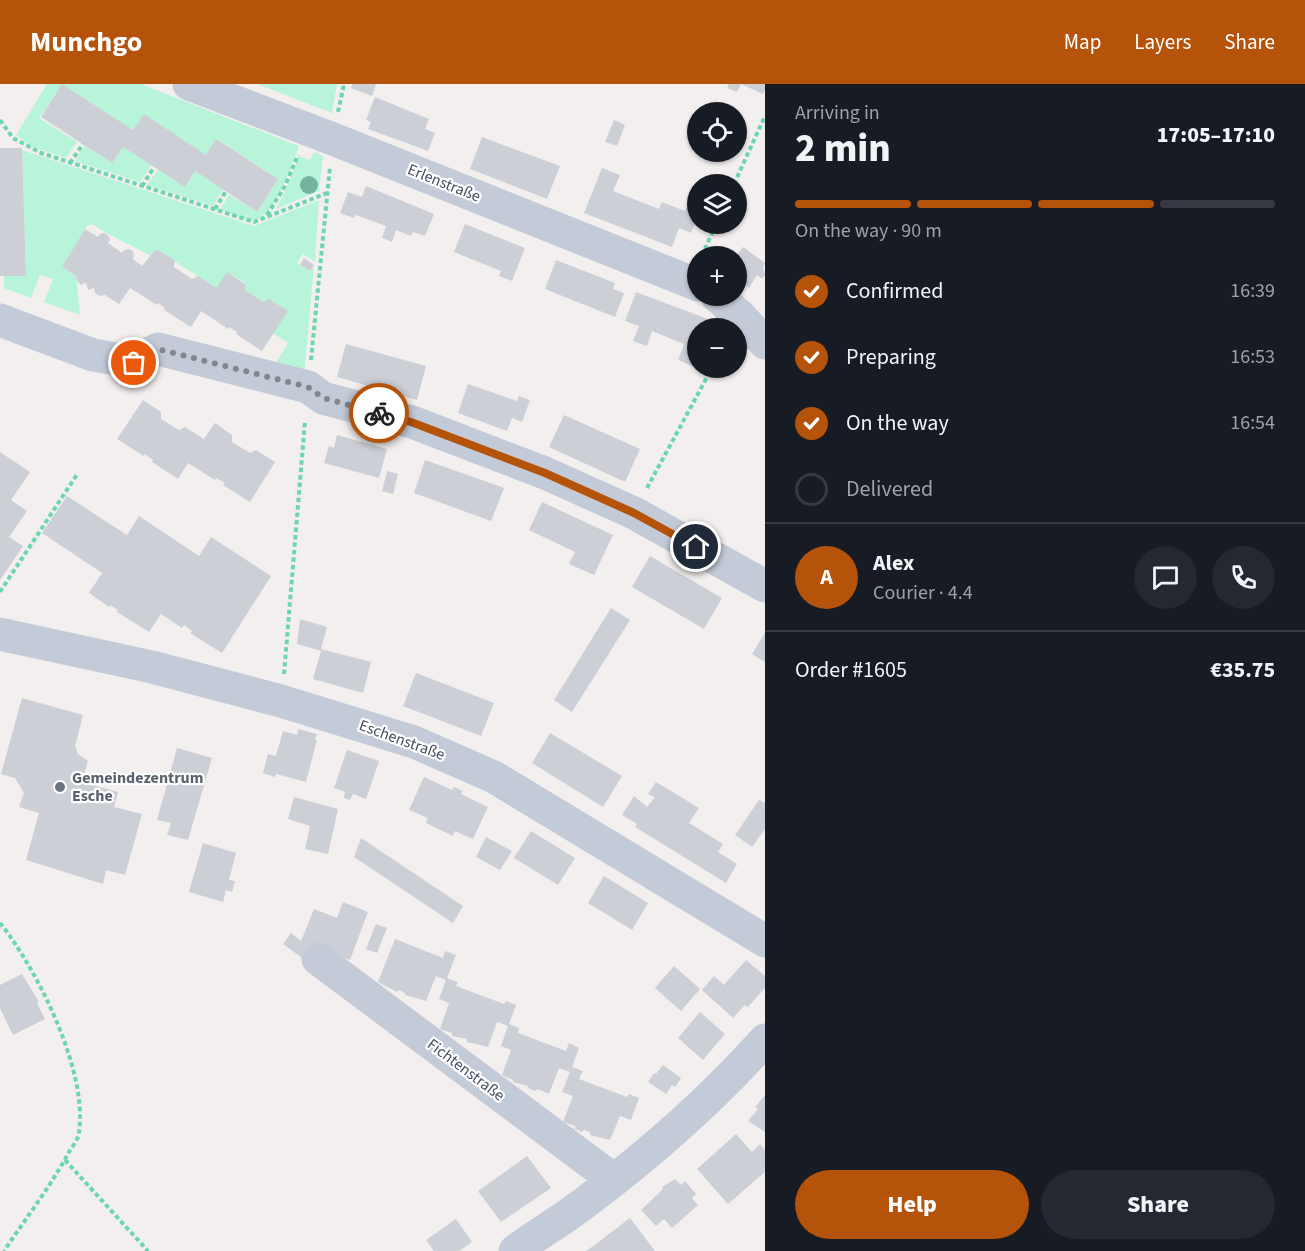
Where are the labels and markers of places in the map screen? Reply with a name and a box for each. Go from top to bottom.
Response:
pin [108,337,159,388]
pin [670,521,721,572]
place label: Gemeindezentrum Esche [72,767,203,807]
marker: Gemeindezentrum Esche [53,780,67,794]

